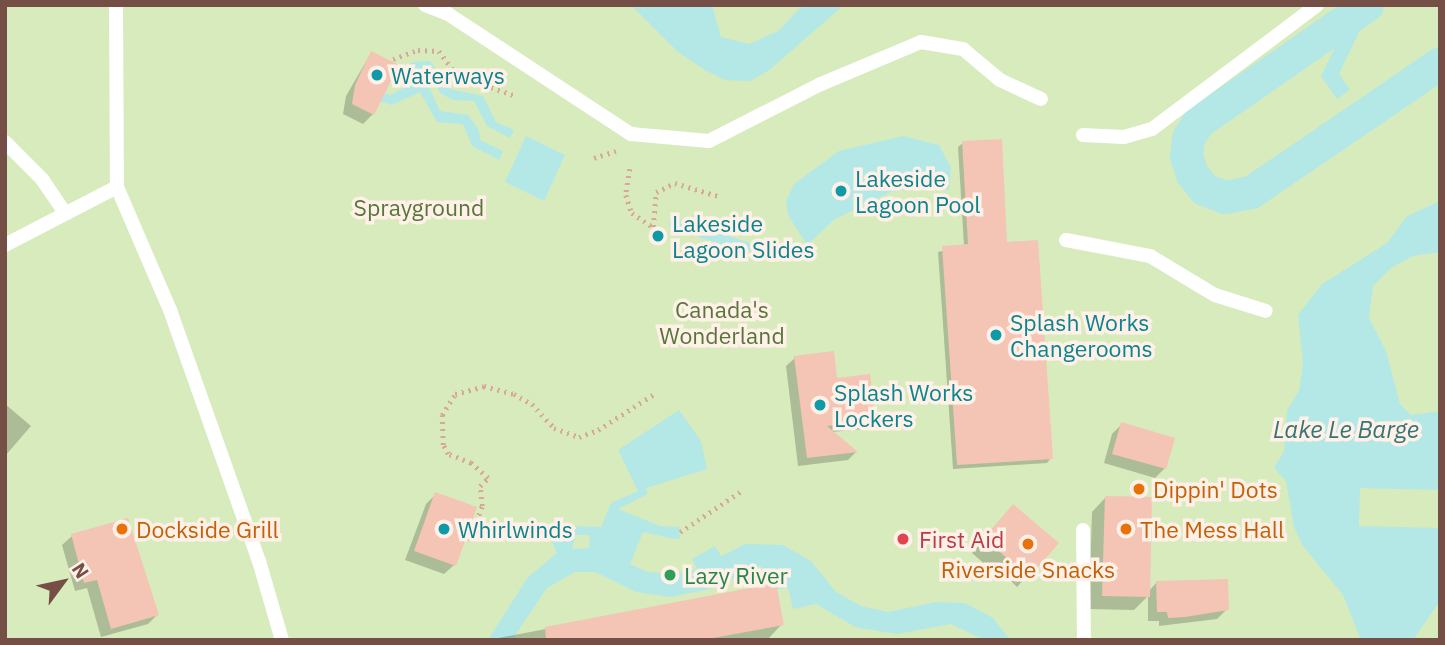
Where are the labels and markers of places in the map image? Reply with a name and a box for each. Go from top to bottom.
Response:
place label: Waterways [391,61,505,89]
marker: Waterways [369,67,385,83]
place label: Lakeside Lagoon Pool [855,164,981,218]
marker: Lakeside Lagoon Pool [833,183,849,199]
place label: Lakeside Lagoon Slides [672,209,815,263]
marker: Lakeside Lagoon Slides [650,228,666,244]
place label: Splash Works Changerooms [1010,308,1153,362]
marker: Splash Works Changerooms [988,327,1004,343]
place label: Splash Works Lockers [834,378,973,432]
marker: Splash Works Lockers [812,397,828,413]
place label: Dippin' Dots [1153,475,1278,503]
marker: Dippin' Dots [1131,481,1147,497]
place label: Dockside Grill [136,515,279,543]
place label: Whirlwinds [458,515,573,543]
place label: The Mess Hall [1140,515,1284,543]
marker: Dockside Grill [114,521,130,537]
marker: Whirlwinds [436,521,452,537]
marker: The Mess Hall [1118,521,1134,537]
place label: First Aid [919,525,1004,553]
marker: First Aid [893,529,913,549]
marker: Riverside Snacks [1020,536,1036,552]
place label: Riverside Snacks [941,555,1115,583]
place label: Lazy River [684,561,788,589]
marker: Lazy River [662,567,678,583]

